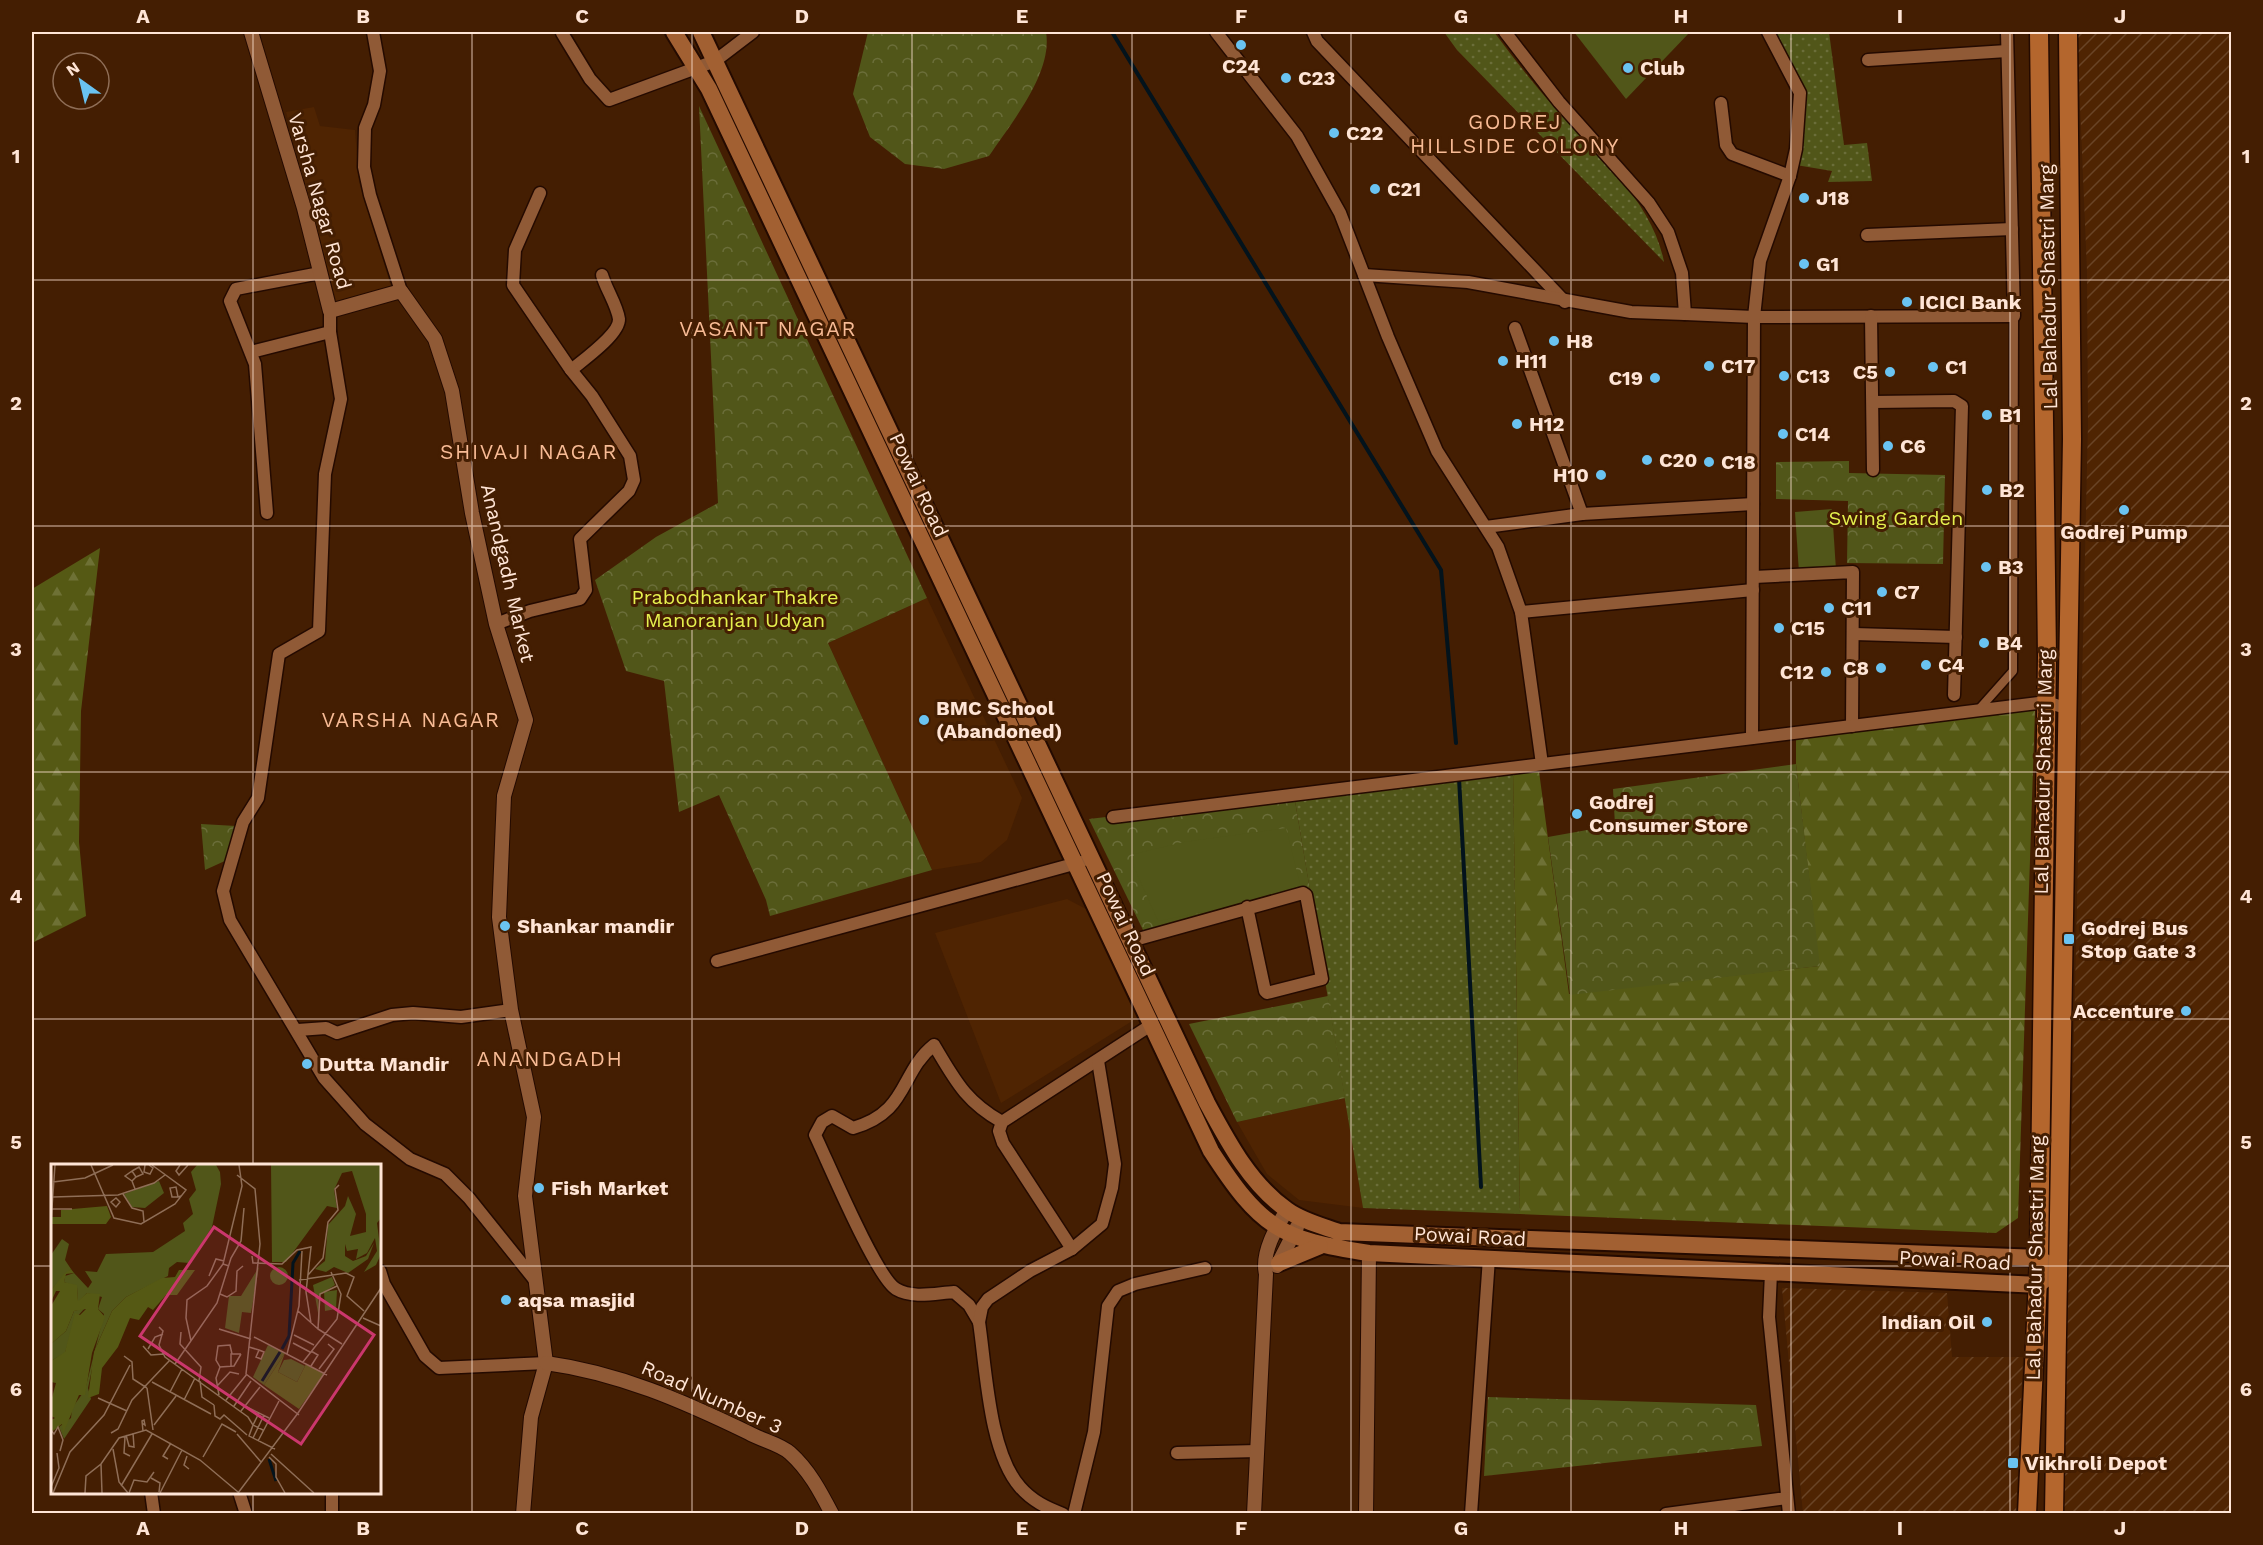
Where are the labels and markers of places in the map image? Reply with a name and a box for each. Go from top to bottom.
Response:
marker: C24 [1234,38,1248,52]
place label: C24 [1222,54,1260,78]
place label: Club [1640,56,1685,80]
marker: Club [1621,61,1635,75]
place label: C23 [1298,66,1335,90]
marker: C23 [1279,71,1293,85]
place label: C22 [1346,121,1384,145]
marker: C22 [1327,126,1341,140]
place label: C21 [1387,177,1421,201]
marker: C21 [1368,182,1382,196]
place label: J18 [1816,186,1850,210]
marker: J18 [1797,191,1811,205]
place label: G1 [1816,252,1839,276]
marker: G1 [1797,257,1811,271]
place label: ICICI Bank [1919,290,2022,314]
marker: ICICI Bank [1900,295,1914,309]
place label: H8 [1566,329,1593,353]
marker: H8 [1547,334,1561,348]
place label: H11 [1515,349,1547,373]
marker: H11 [1496,354,1510,368]
place label: C17 [1721,354,1755,378]
place label: C1 [1945,355,1967,379]
marker: C17 [1702,359,1716,373]
place label: C5 [1853,360,1878,384]
marker: C1 [1926,360,1940,374]
place label: C13 [1796,364,1830,388]
marker: C5 [1883,365,1897,379]
place label: C19 [1608,366,1643,390]
marker: C13 [1777,369,1791,383]
marker: C19 [1648,371,1662,385]
place label: B1 [1999,403,2021,427]
marker: B1 [1980,408,1994,422]
place label: H12 [1529,412,1564,436]
marker: H12 [1510,417,1524,431]
place label: C14 [1795,422,1830,446]
marker: C14 [1776,427,1790,441]
place label: C6 [1900,434,1926,458]
marker: C6 [1881,439,1895,453]
place label: C20 [1659,448,1697,472]
place label: C18 [1721,450,1756,474]
marker: C20 [1640,453,1654,467]
marker: C18 [1702,455,1716,469]
place label: H10 [1553,463,1589,487]
marker: H10 [1594,468,1608,482]
place label: B2 [1999,478,2025,502]
marker: B2 [1980,483,1994,497]
marker: Godrej Pump [2117,503,2131,517]
place label: Godrej Pump [2060,520,2188,544]
place label: B3 [1998,555,2024,579]
marker: B3 [1979,560,1993,574]
place label: C7 [1894,580,1920,604]
marker: C7 [1875,585,1889,599]
place label: C11 [1841,596,1872,620]
marker: C11 [1822,601,1836,615]
place label: C15 [1791,616,1825,640]
marker: C15 [1772,621,1786,635]
place label: B4 [1996,631,2023,655]
marker: B4 [1977,636,1991,650]
place label: C4 [1938,653,1965,677]
place label: C8 [1843,656,1869,680]
marker: C4 [1919,658,1933,672]
place label: C12 [1780,660,1814,684]
marker: C8 [1874,661,1888,675]
marker: C12 [1819,665,1833,679]
place label: BMC School (Abandoned) [936,696,1062,743]
marker: BMC School (Abandoned) [917,713,931,727]
place label: Godrej Consumer Store [1589,790,1748,837]
marker: Godrej Consumer Store [1570,807,1584,821]
place label: Shankar mandir [517,914,674,938]
place label: Godrej Bus Stop Gate 3 [2081,916,2196,963]
marker: Shankar mandir [498,919,512,933]
marker: Godrej Bus Stop Gate 3 [2062,932,2076,946]
place label: Accenture [2073,999,2174,1023]
marker: Accenture [2179,1004,2193,1018]
place label: Dutta Mandir [319,1052,449,1076]
marker: Dutta Mandir [300,1057,314,1071]
place label: Fish Market [551,1176,669,1200]
marker: Fish Market [532,1181,546,1195]
place label: aqsa masjid [518,1288,635,1312]
marker: aqsa masjid [499,1293,513,1307]
place label: Indian Oil [1881,1310,1975,1334]
marker: Indian Oil [1980,1315,1994,1329]
place label: Vikhroli Depot [2025,1451,2167,1475]
marker: Vikhroli Depot [2006,1456,2020,1470]

